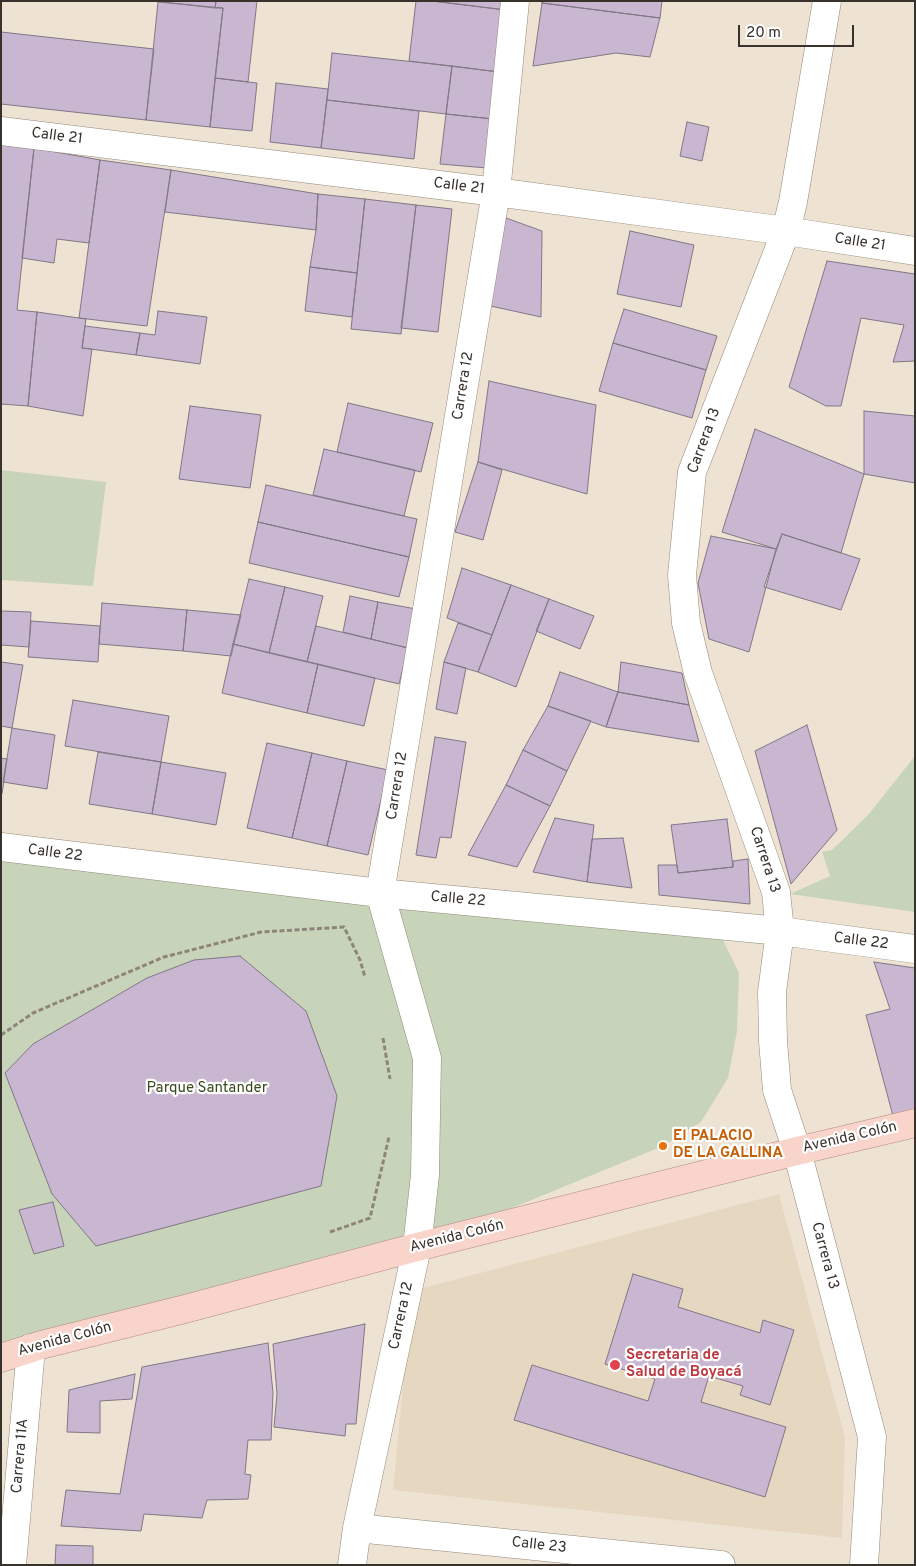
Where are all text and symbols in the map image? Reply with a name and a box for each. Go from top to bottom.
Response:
scale bar [741,15,857,47]
text: 20 m [746,24,781,43]
street label: Calle 21 [30,125,84,149]
street label: Calle 21 [432,175,486,199]
street label: Calle 21 [833,230,887,256]
street label: Carrera 12 [450,351,478,421]
street label: Carrera 13 [685,406,725,476]
street label: Carrera 12 [384,751,412,821]
street label: Carrera 13 [745,825,783,895]
street label: Calle 22 [26,842,84,866]
street label: Calle 22 [430,889,486,911]
street label: Calle 22 [832,930,890,954]
park label: Parque Santander [146,1080,268,1098]
street label: Avenida Colón [801,1118,899,1158]
place label: El PALACIO DE LA GALLINA [673,1128,783,1163]
marker: El PALACIO DE LA GALLINA [657,1140,669,1152]
street label: Avenida Colón [408,1217,506,1257]
street label: Carrera 13 [806,1220,842,1292]
street label: Carrera 12 [386,1280,418,1352]
street label: Avenida Colón [16,1319,114,1361]
place label: Secretaria de Salud de Boyacá [626,1347,742,1382]
marker: Secretaria de Salud de Boyacá [608,1358,622,1372]
street label: Carrera 11A [9,1418,33,1494]
street label: Calle 23 [511,1534,567,1558]

